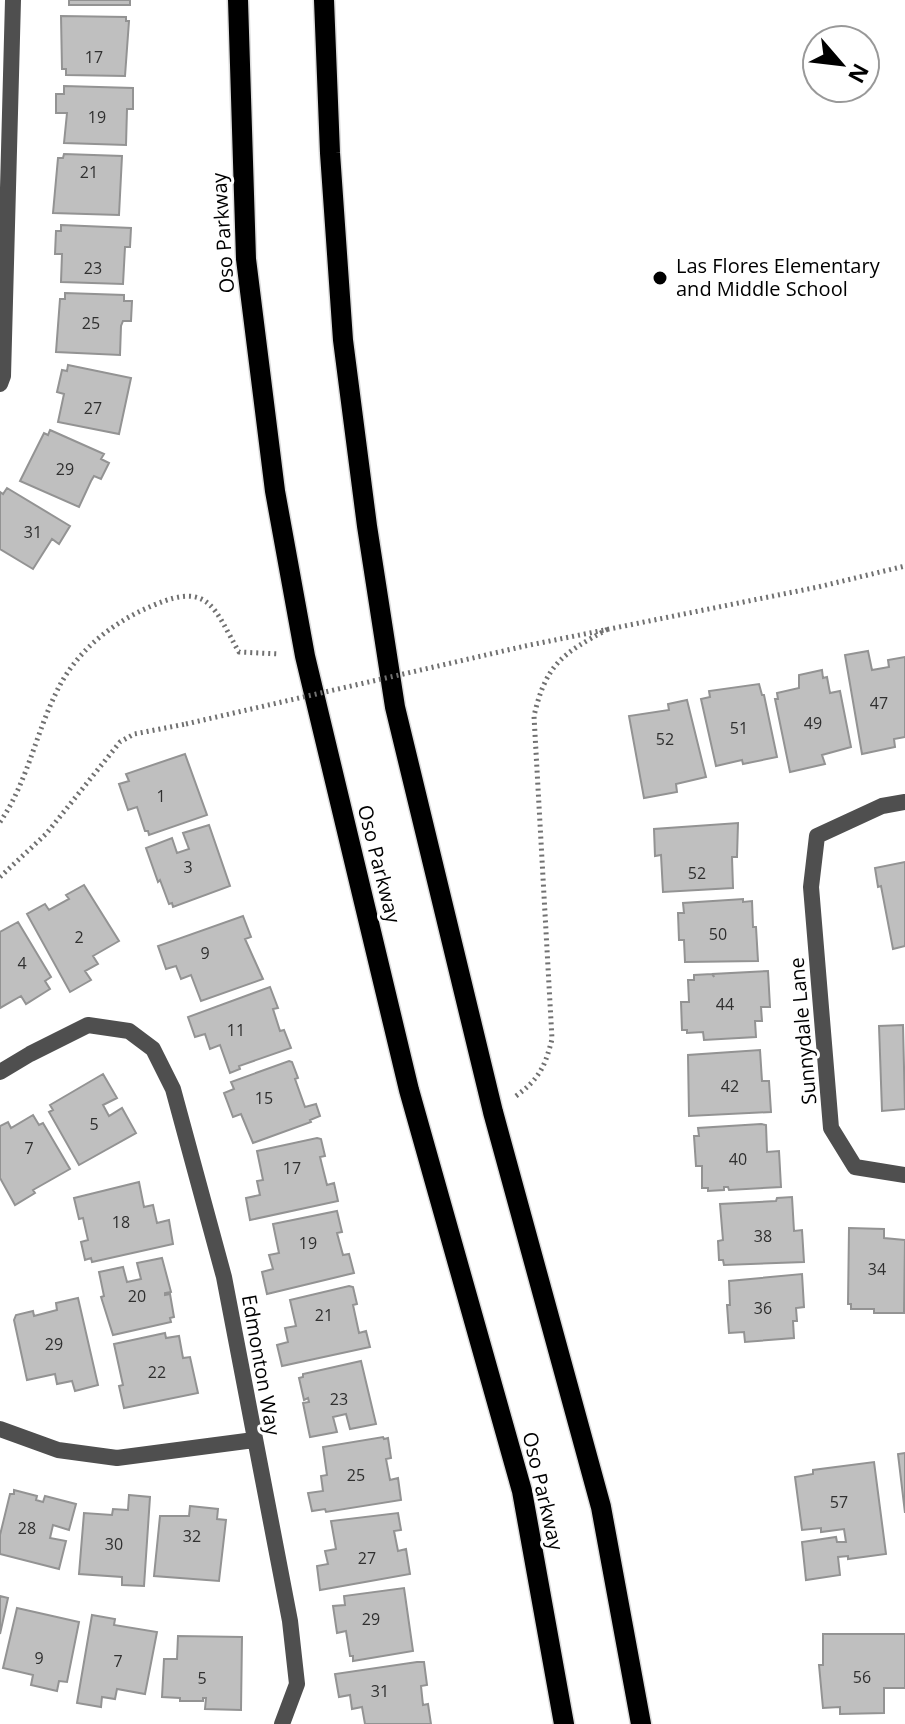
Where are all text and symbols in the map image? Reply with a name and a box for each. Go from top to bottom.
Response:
north arrow [801,24,881,104]
house number: 17 [85,46,103,68]
text: N [842,59,877,89]
house number: 19 [88,106,106,128]
house number: 21 [80,161,98,183]
street label: Oso Parkway [205,171,240,294]
place label: Las Flores Elementary and Middle School [676,252,881,302]
house number: 23 [84,257,102,279]
marker: Las Flores Elementary and Middle School [651,269,669,287]
house number: 25 [82,312,100,334]
house number: 27 [84,397,102,419]
house number: 29 [56,458,74,480]
house number: 31 [24,521,42,543]
house number: 47 [870,692,888,714]
house number: 49 [804,712,822,734]
house number: 51 [730,717,748,739]
house number: 52 [656,728,674,750]
house number: 1 [156,785,166,807]
street label: Oso Parkway [352,802,407,927]
house number: 3 [183,856,193,878]
house number: 52 [688,862,706,884]
house number: 50 [709,923,727,945]
house number: 2 [74,926,84,948]
house number: 9 [200,942,210,964]
house number: 4 [17,952,27,974]
street label: Sunnydale Lane [783,956,822,1106]
house number: 44 [716,993,734,1015]
house number: 11 [227,1019,245,1041]
house number: 42 [721,1075,739,1097]
house number: 15 [255,1087,273,1109]
house number: 5 [89,1113,99,1135]
house number: 7 [24,1137,34,1159]
house number: 40 [729,1148,747,1170]
house number: 17 [283,1157,301,1179]
house number: 18 [112,1211,130,1233]
house number: 38 [754,1225,772,1247]
house number: 19 [299,1232,317,1254]
house number: 34 [868,1258,886,1280]
house number: 20 [128,1285,146,1307]
street label: Edmonton Way [236,1292,287,1438]
house number: 36 [754,1297,772,1319]
house number: 21 [315,1304,333,1326]
house number: 29 [45,1333,63,1355]
house number: 22 [148,1361,166,1383]
house number: 23 [330,1388,348,1410]
street label: Oso Parkway [517,1429,570,1554]
house number: 25 [347,1464,365,1486]
house number: 57 [830,1491,848,1513]
house number: 28 [18,1517,36,1539]
house number: 32 [183,1525,201,1547]
house number: 30 [105,1533,123,1555]
house number: 27 [358,1547,376,1569]
house number: 29 [362,1608,380,1630]
house number: 9 [34,1647,44,1669]
house number: 7 [113,1650,123,1672]
house number: 56 [853,1666,871,1688]
house number: 5 [197,1667,207,1689]
house number: 31 [371,1680,389,1702]

